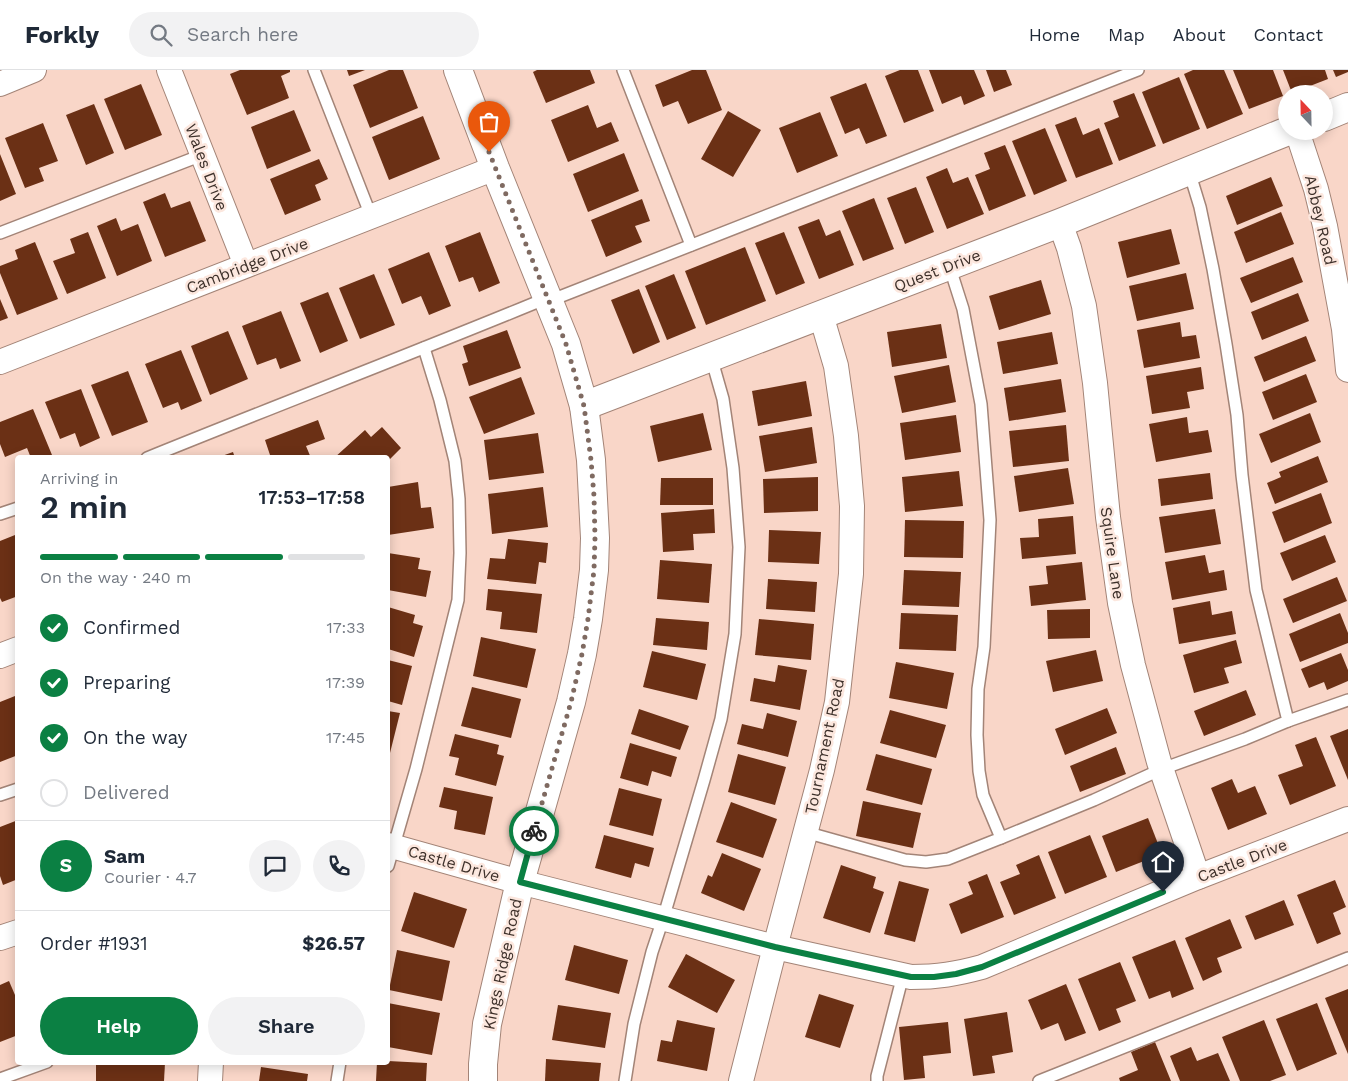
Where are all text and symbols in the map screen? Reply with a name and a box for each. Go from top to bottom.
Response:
search box [129,12,479,57]
text: Forkly [25,21,99,49]
icon: search [147,21,175,49]
text: Search here [187,23,298,46]
text: Home [1029,24,1080,45]
text: Map [1108,24,1145,45]
text: About [1173,24,1225,45]
text: Contact [1253,24,1323,45]
north arrow [1278,85,1332,140]
map controls [1278,85,1333,140]
pin [468,101,510,152]
icon: bag [475,108,503,136]
street label: Wales Drive [181,121,232,213]
street label: Abbey Road [1301,173,1340,267]
street label: Cambridge Drive [184,233,311,297]
street label: Quest Drive [891,245,983,296]
text: Arriving in [40,469,118,488]
text: 17:53–17:58 [258,486,365,509]
text: 2 min [40,488,128,526]
street label: Squire Lane [1097,506,1128,601]
text: On the way · 240 m [40,568,191,587]
icon: check [40,614,68,642]
text: Confirmed [83,616,180,639]
text: 17:33 [326,618,365,637]
icon: check [40,669,68,697]
text: Preparing [83,671,170,694]
text: 17:39 [326,673,365,692]
street label: Tournament Road [801,676,848,816]
icon: check [40,724,68,752]
text: On the way [83,726,187,749]
text: 17:45 [326,728,365,747]
text: Delivered [83,781,170,804]
courier [509,806,559,856]
icon: bike [520,817,548,845]
street label: Castle Drive [1195,835,1290,886]
button: chat [249,840,301,892]
button: phone [313,840,365,892]
street label: Castle Drive [406,841,502,886]
pin [1142,841,1184,892]
text: Sam [104,845,145,868]
icon: home [1149,848,1177,876]
text: S [60,854,72,877]
text: Courier · 4.7 [104,868,197,887]
street label: Kings Ridge Road [479,897,526,1032]
text: Order #1931 [40,932,148,955]
text: $26.57 [302,932,365,955]
button: Help [40,997,198,1055]
button: Share [208,997,365,1055]

